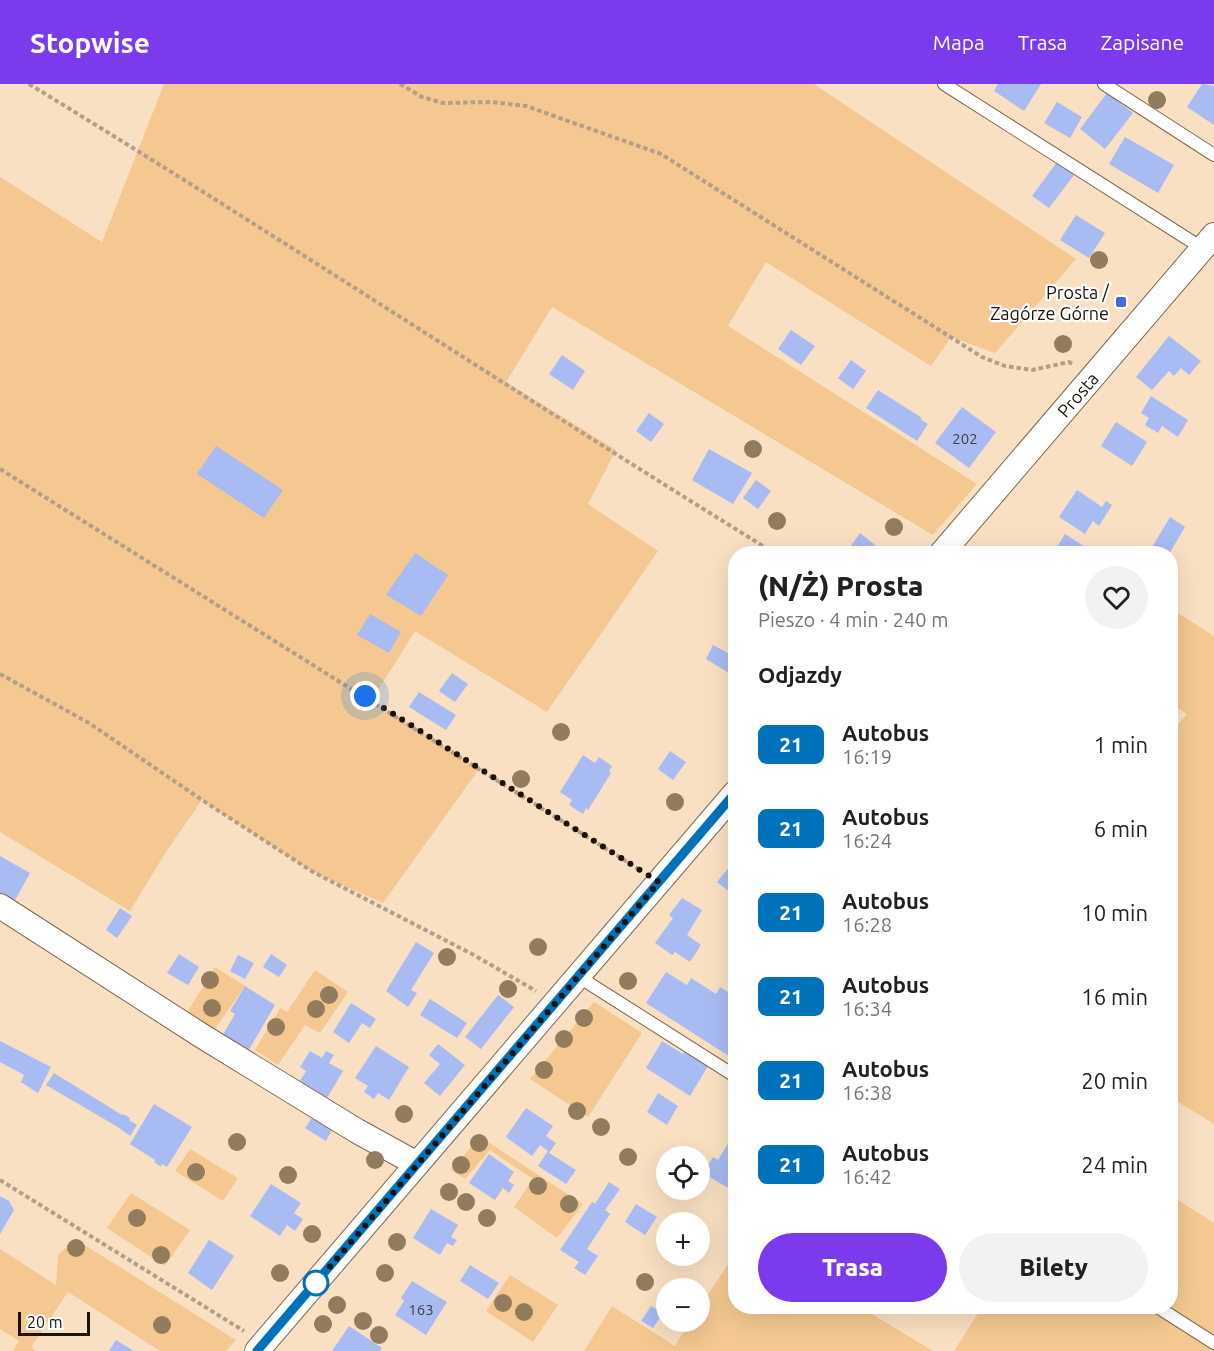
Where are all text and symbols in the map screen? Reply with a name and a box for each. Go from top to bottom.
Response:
text: Stopwise [30,27,150,58]
text: Mapa [933,30,985,54]
text: Trasa [1018,30,1067,54]
text: Zapisane [1100,30,1184,54]
place label: Prosta / Zagórze Górne [990,282,1110,323]
marker: Prosta / Zagórze Górne [1114,295,1128,309]
street label: Prosta [1053,368,1102,421]
house number: 202 [952,430,978,447]
button: heart [1085,566,1148,629]
text: (N/Ż) Prosta [758,570,924,601]
text: Pieszo · 4 min · 240 m [758,608,948,631]
text: Odjazdy [758,662,842,687]
your location [350,681,380,711]
text: Autobus [842,720,929,745]
text: 21 [779,732,803,756]
text: 1 min [1094,732,1148,757]
text: 16:19 [842,745,892,768]
text: Autobus [842,804,929,829]
text: 21 [779,816,803,840]
text: 6 min [1094,816,1148,841]
text: 16:24 [842,829,892,852]
text: Autobus [842,888,929,913]
text: 21 [779,900,803,924]
text: 10 min [1081,900,1148,925]
text: 16:28 [842,913,892,936]
text: Autobus [842,972,929,997]
text: 21 [779,984,803,1008]
text: 16 min [1081,984,1148,1009]
text: 16:34 [842,997,892,1020]
text: Autobus [842,1056,929,1081]
text: 21 [779,1068,803,1092]
text: 20 min [1081,1068,1148,1093]
text: 16:38 [842,1081,892,1104]
text: Autobus [842,1140,929,1165]
map controls [656,1146,710,1332]
button: locate [656,1146,710,1200]
text: 21 [779,1152,803,1176]
text: 24 min [1081,1152,1148,1177]
text: 16:42 [842,1165,892,1188]
button: + [656,1212,710,1266]
button: Trasa [758,1233,947,1302]
button: Bilety [959,1233,1148,1302]
unlabelled marker [303,1270,329,1296]
button: − [656,1278,710,1332]
house number: 163 [408,1301,434,1318]
scale bar [18,1309,90,1336]
text: 20 m [27,1313,63,1331]

